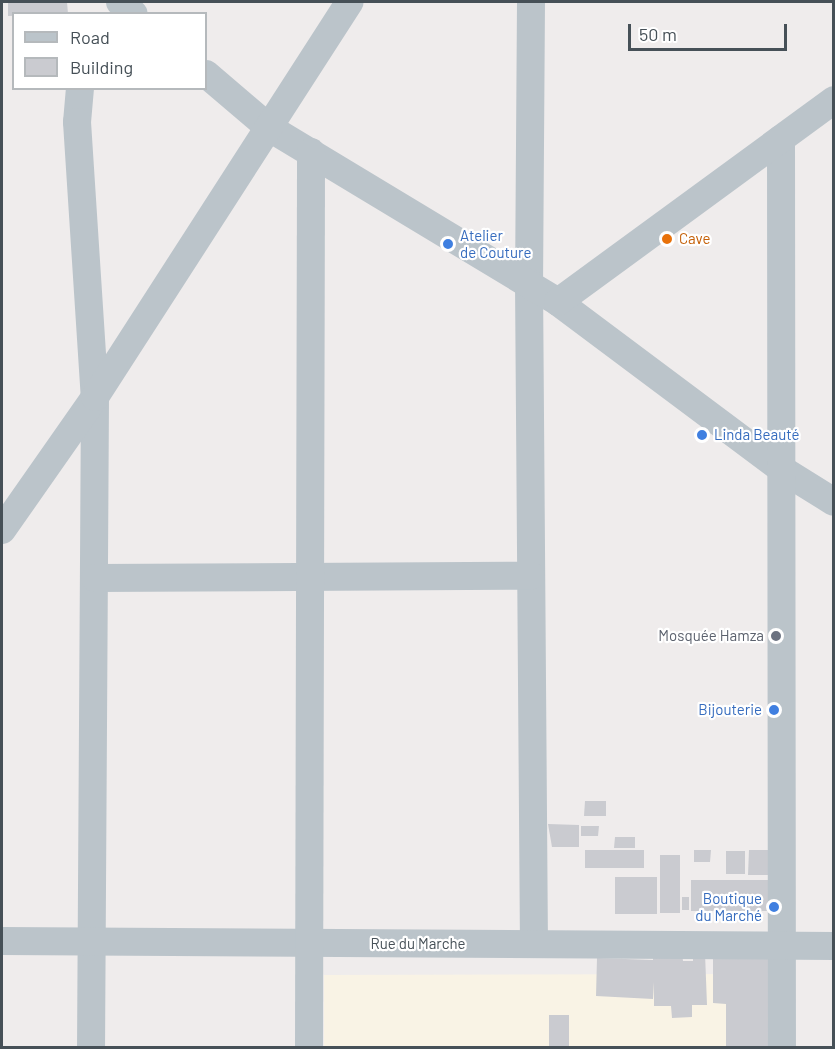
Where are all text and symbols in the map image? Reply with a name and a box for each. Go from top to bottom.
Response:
legend [12,12,207,90]
scale bar [631,12,790,50]
text: 50 m [639,23,677,45]
text: Road [70,26,110,48]
text: Building [70,56,133,78]
place label: Atelier de Couture [460,226,531,261]
place label: Cave [679,230,710,248]
marker: Cave [660,232,674,246]
marker: Atelier de Couture [441,237,455,251]
place label: Linda Beauté [714,426,799,444]
marker: Linda Beauté [695,428,709,442]
place label: Mosquée Hamza [658,627,764,645]
marker: Mosquée Hamza [769,629,783,643]
place label: Bijouterie [698,701,762,719]
marker: Bijouterie [767,703,781,717]
place label: Boutique du Marché [695,889,762,924]
marker: Boutique du Marché [767,900,781,914]
street label: Rue du Marche [371,935,465,953]

